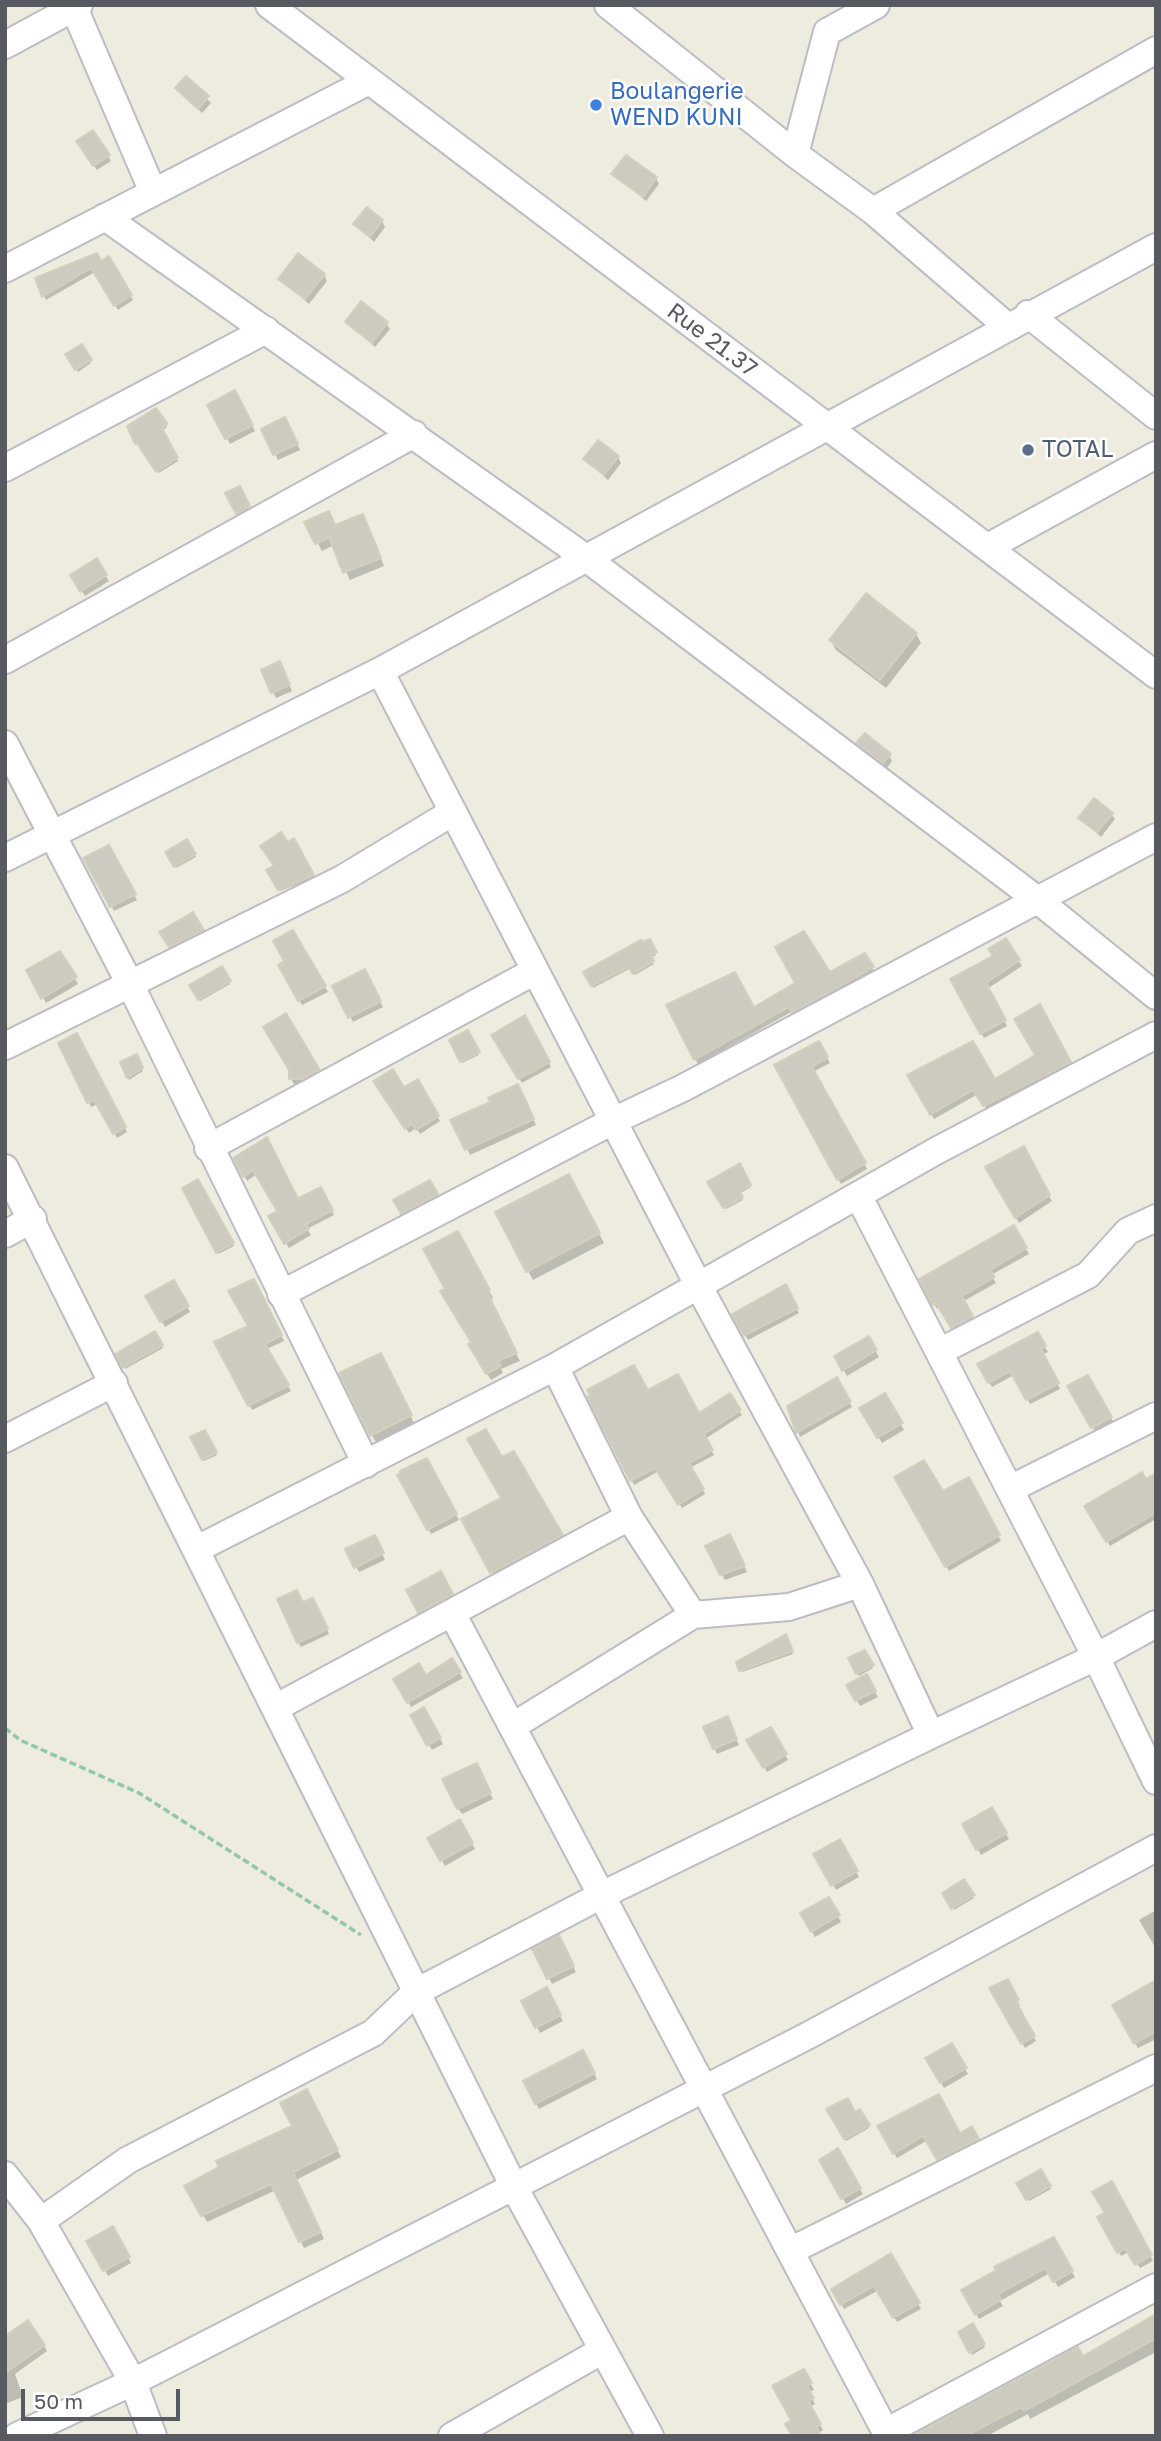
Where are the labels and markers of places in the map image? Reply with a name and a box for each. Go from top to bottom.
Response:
place label: Boulangerie WEND KUNI [610,78,744,132]
marker: Boulangerie WEND KUNI [588,97,604,113]
place label: TOTAL [1042,436,1113,464]
marker: TOTAL [1020,442,1036,458]

